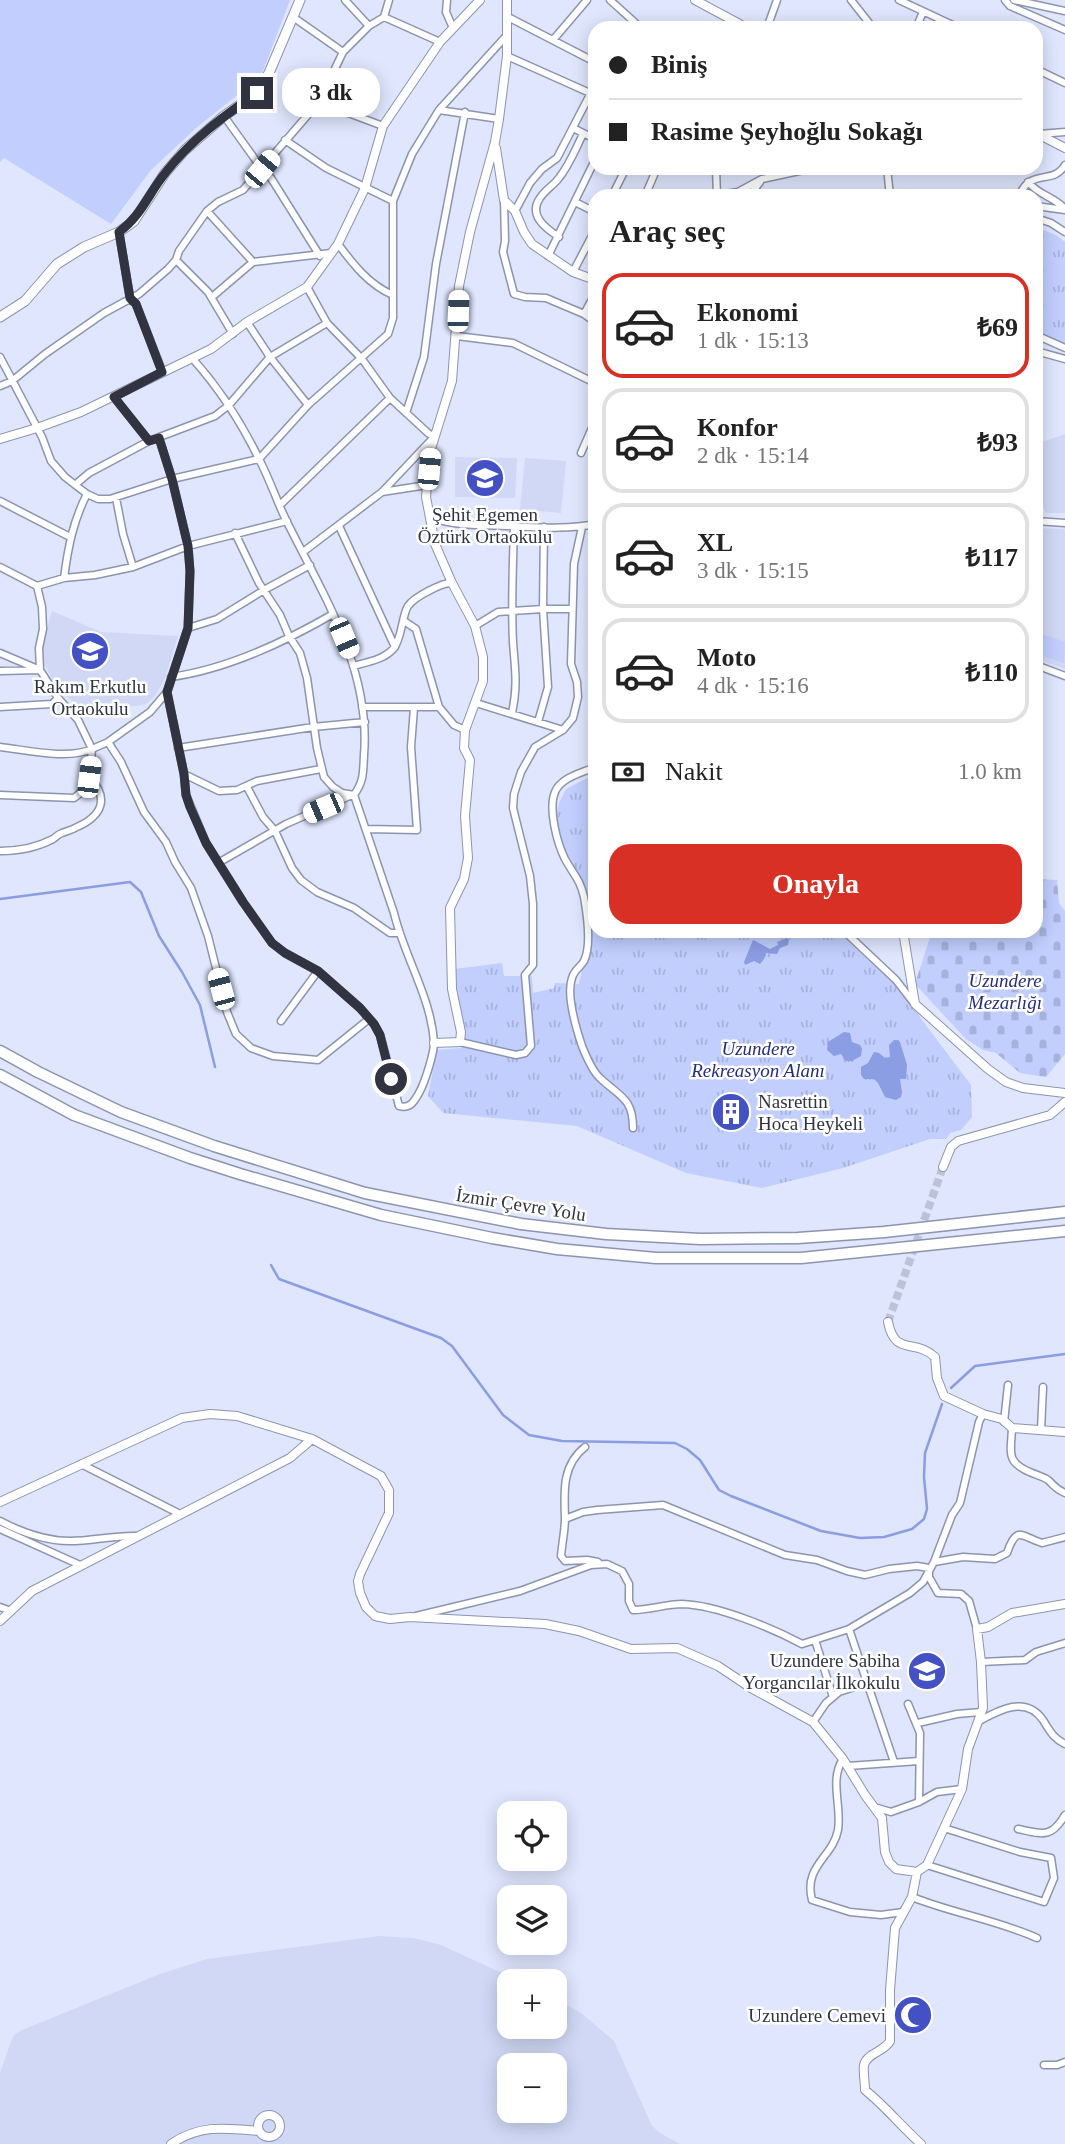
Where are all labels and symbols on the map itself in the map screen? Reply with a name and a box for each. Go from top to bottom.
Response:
callout: 3 dk [282,68,380,118]
route end [241,77,273,109]
car [241,146,284,192]
car [447,290,470,332]
car [417,447,442,491]
school or university icon: Şehit Egemen Öztürk Ortaokulu [464,457,506,499]
place label: Şehit Egemen Öztürk Ortaokulu [418,504,553,547]
car [327,615,362,661]
school or university icon: Rakım Erkutlu Ortaokulu [69,630,111,672]
place label: Rakım Erkutlu Ortaokulu [34,676,147,719]
car [77,755,102,799]
car [300,790,347,826]
car [206,966,237,1012]
park label: Uzundere Mezarlığı [967,970,1042,1013]
park label: Uzundere Rekreasyon Alanı [690,1038,825,1081]
route start [375,1063,407,1095]
building icon: Nasrettin Hoca Heykeli [710,1091,752,1133]
place label: Nasrettin Hoca Heykeli [758,1091,863,1134]
street label: İzmir Çevre Yolu [454,1184,588,1225]
place label: Uzundere Sabiha Yorgancılar İlkokulu [742,1650,901,1693]
school or university icon: Uzundere Sabiha Yorgancılar İlkokulu [906,1650,948,1692]
mosque icon: Uzundere Cemevi [892,1994,934,2036]
place label: Uzundere Cemevi [748,2005,886,2026]

